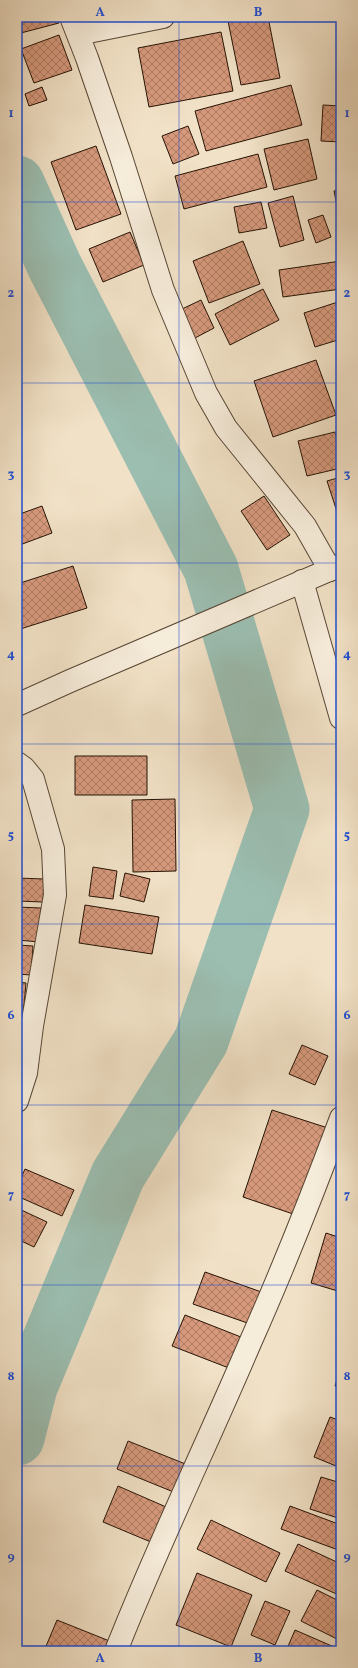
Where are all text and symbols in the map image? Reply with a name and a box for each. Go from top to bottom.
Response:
text: A [95,4,105,22]
text: B [254,4,263,22]
text: 1 [8,105,14,123]
text: 1 [344,105,350,123]
text: 2 [8,285,15,303]
text: 2 [344,285,351,303]
text: 3 [8,466,15,484]
text: 3 [344,466,351,484]
text: 4 [7,646,15,664]
text: 4 [343,646,351,664]
text: 5 [8,827,14,845]
text: 5 [344,827,350,845]
text: 6 [7,1007,15,1025]
text: 6 [343,1007,351,1025]
text: 7 [8,1187,14,1205]
text: 7 [344,1187,350,1205]
text: 8 [7,1368,15,1386]
text: 8 [343,1368,351,1386]
text: 9 [7,1548,15,1566]
text: 9 [343,1548,351,1566]
text: A [95,1650,105,1668]
text: B [254,1650,263,1668]

